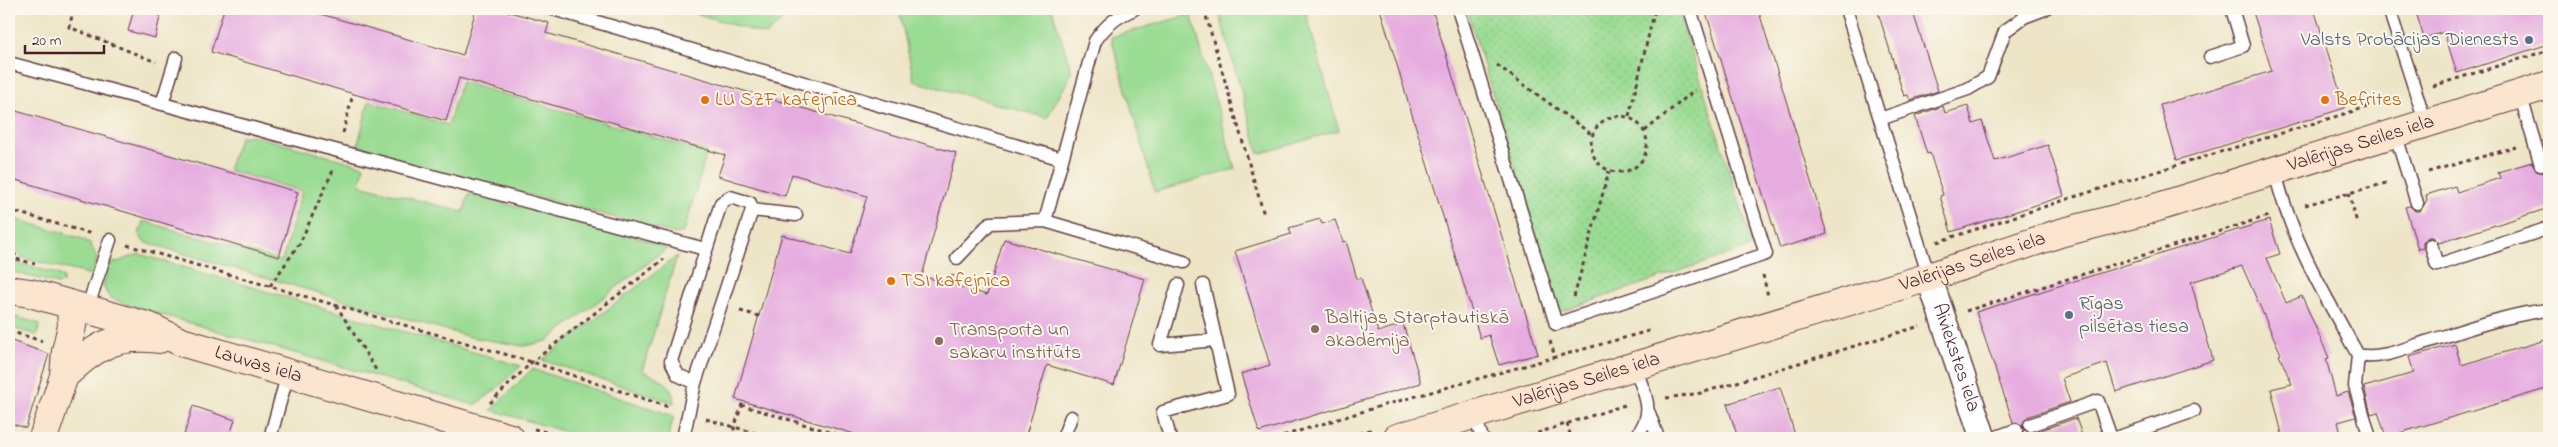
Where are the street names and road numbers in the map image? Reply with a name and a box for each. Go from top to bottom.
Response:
street label: Valērijas Seiles iela [2283,107,2438,180]
street label: Valērijas Seiles iela [1895,224,2049,300]
street label: Aiviekstes iela [1924,299,1988,416]
street label: Lauvas iela [211,338,306,391]
street label: Valērijas Seiles iela [1509,345,1663,417]

